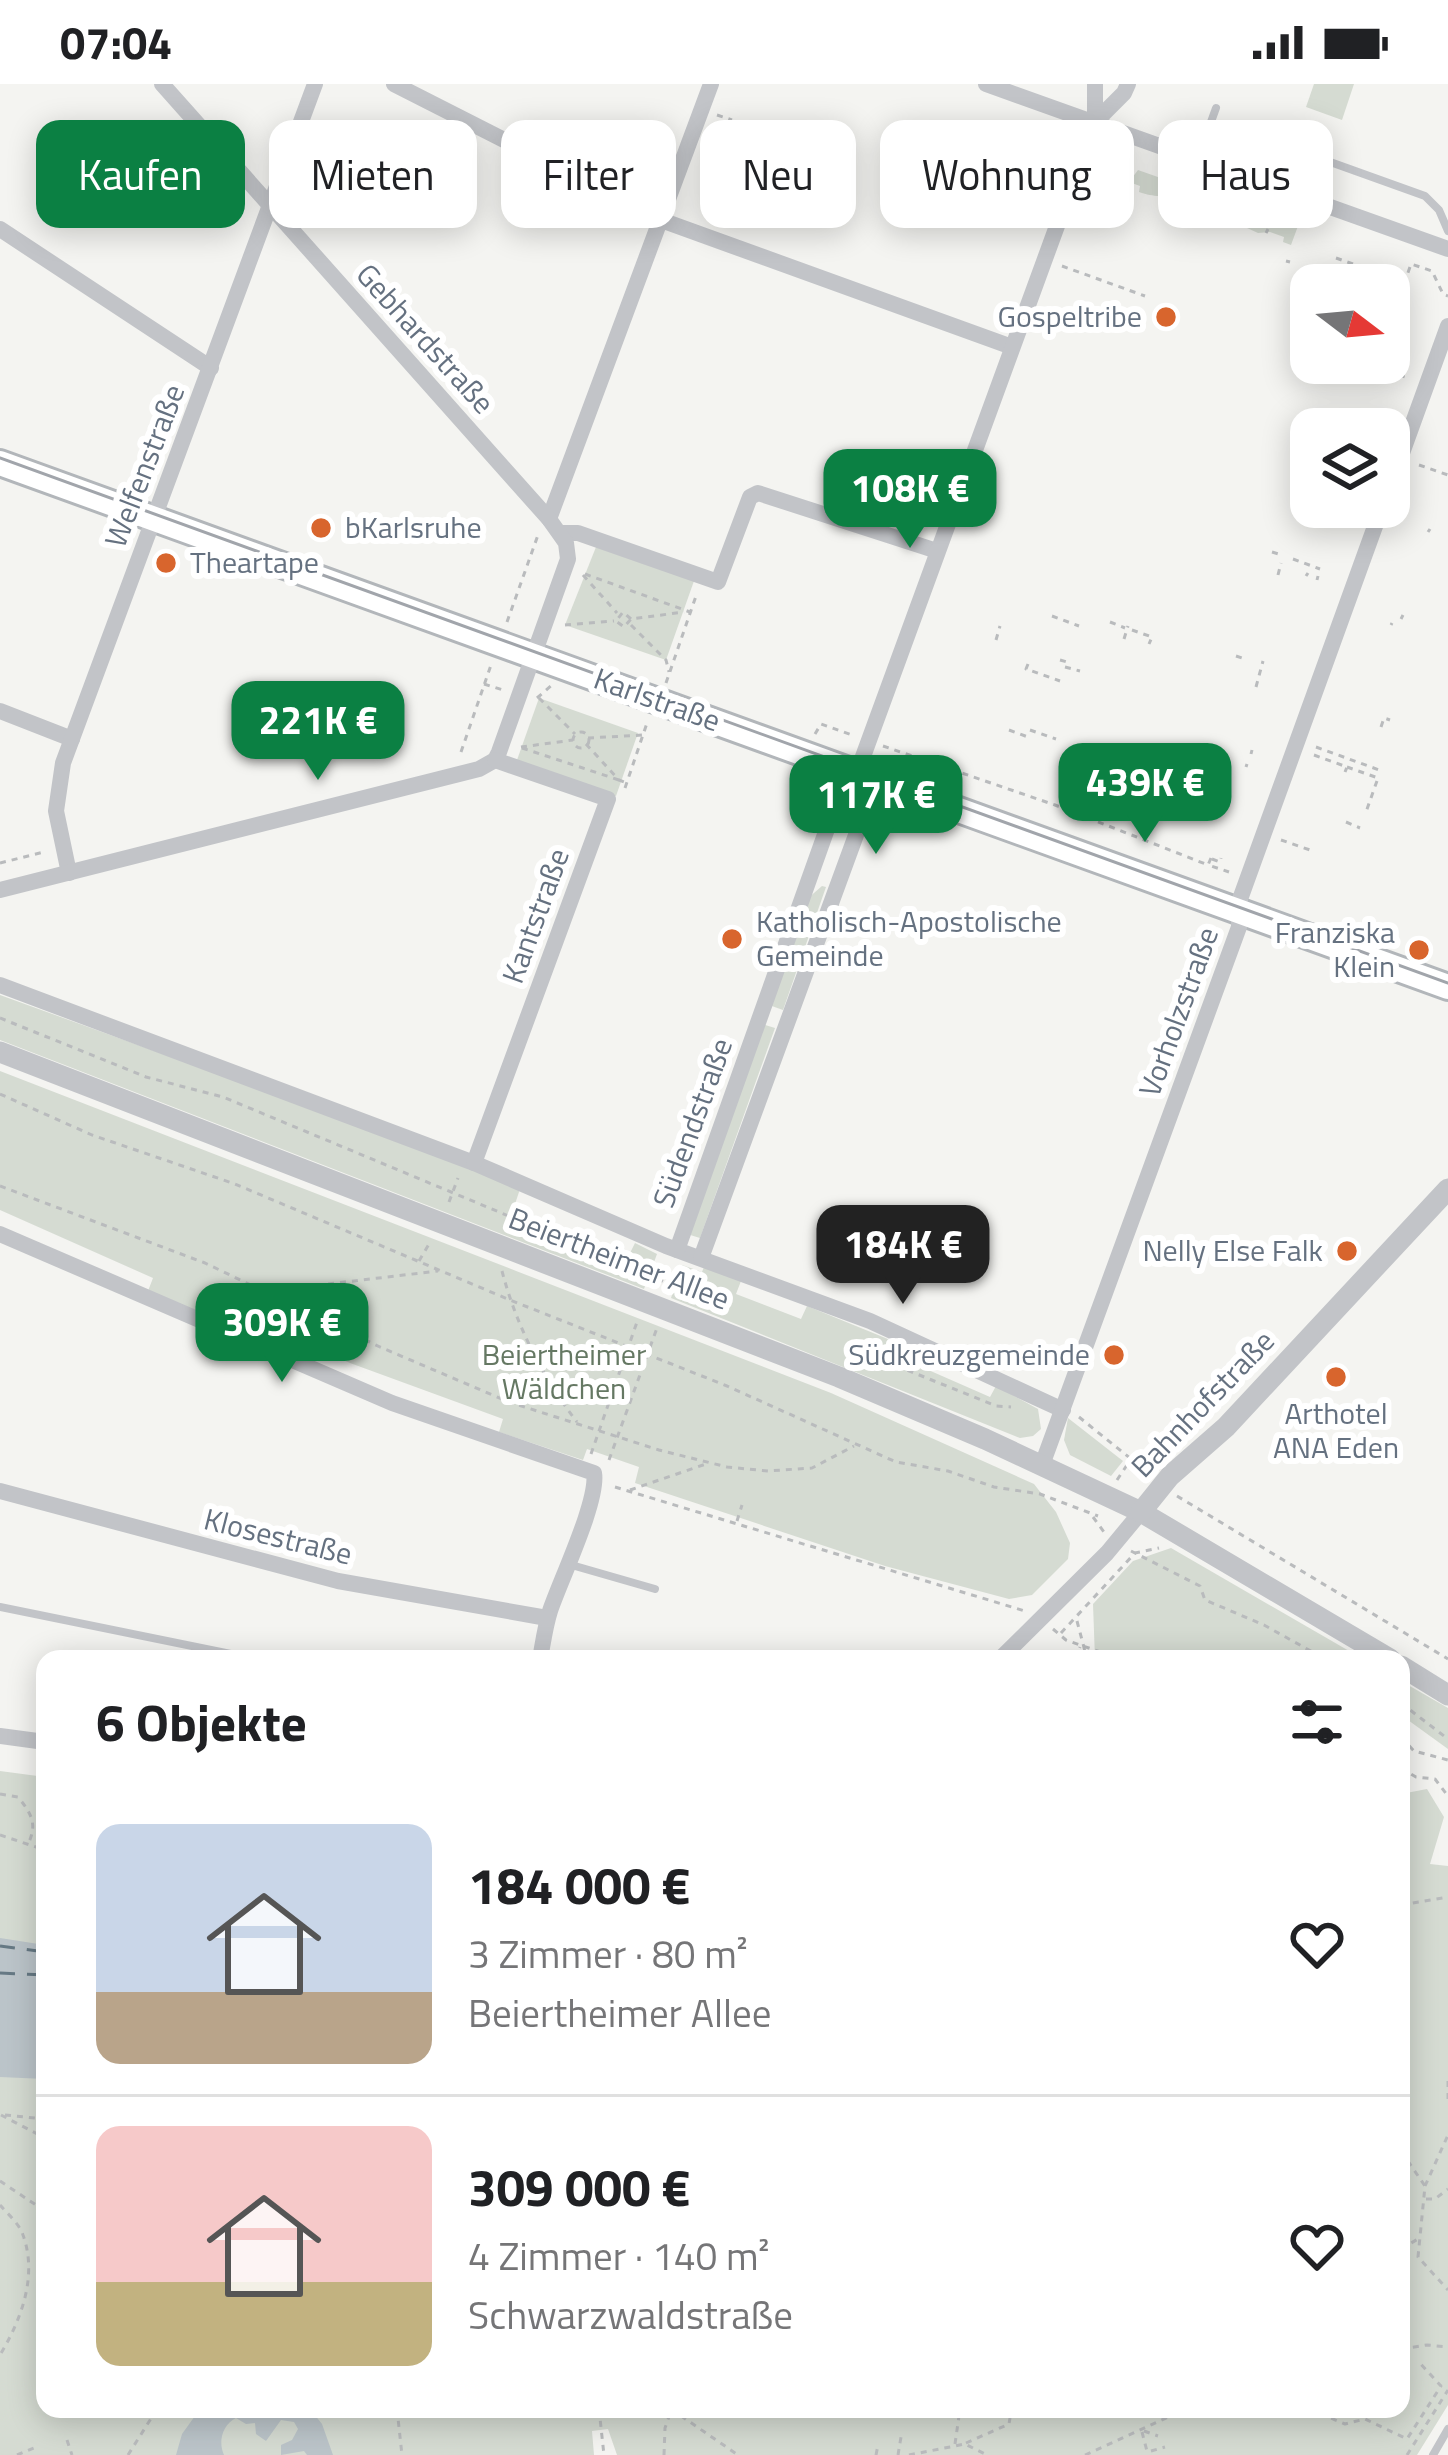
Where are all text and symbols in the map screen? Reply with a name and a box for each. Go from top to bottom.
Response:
text: 07:04 [60,8,172,76]
chip: Kaufen [36,120,245,228]
chip: Mieten [269,120,477,228]
chip: Filter [501,120,676,228]
chip: Neu [700,120,856,228]
chip: Wohnung [880,120,1134,228]
chip: Haus [1158,120,1333,228]
street label: Gebhardstraße [346,253,506,424]
north arrow [1290,264,1410,384]
map controls [1290,264,1410,528]
place label: Gospeltribe [997,293,1142,339]
marker: Gospeltribe [1153,304,1179,330]
street label: Welfenstraße [92,377,196,554]
button: layers [1290,408,1410,528]
pin: 108K € [812,449,1008,551]
text: 108K € [850,458,970,517]
place label: bKarlsruhe [345,504,482,550]
marker: bKarlsruhe [308,515,334,541]
place label: Theartape [190,539,319,585]
marker: Theartape [153,550,179,576]
street label: Karlstraße [588,655,727,743]
pin: 221K € [220,681,416,783]
text: 221K € [258,690,378,749]
pin: 439K € [1047,743,1243,845]
text: 439K € [1085,752,1205,811]
pin: 117K € [778,755,974,857]
text: 117K € [816,764,936,823]
street label: Kantstraße [489,842,581,990]
place label: Katholisch-Apostolische Gemeinde [756,898,1062,978]
place label: Franziska Klein [1275,909,1395,989]
street label: Vorholzstraße [1126,920,1230,1103]
marker: Katholisch-Apostolische Gemeinde [719,926,745,952]
marker: Franziska Klein [1406,937,1432,963]
street label: Südendstraße [640,1031,744,1214]
street label: Beiertheimer Allee [502,1195,737,1321]
pin: 184K € [805,1205,1001,1307]
text: 184K € [843,1214,963,1273]
place label: Nelly Else Falk [1142,1227,1323,1273]
marker: Nelly Else Falk [1334,1238,1360,1264]
pin: 309K € [184,1283,380,1385]
text: 309K € [222,1292,342,1351]
street label: Bahnhofstraße [1120,1319,1285,1488]
park label: Beiertheimer Wäldchen [482,1331,646,1411]
place label: Südkreuzgemeinde [848,1331,1090,1377]
marker: Südkreuzgemeinde [1101,1342,1127,1368]
marker: Arthotel ANA Eden [1323,1364,1349,1390]
place label: Arthotel ANA Eden [1273,1390,1399,1470]
street label: Klosestraße [199,1495,357,1577]
text: 6 Objekte [96,1683,307,1761]
icon: filters [1284,1689,1350,1755]
text: 184 000 € [468,1846,690,1924]
icon: home [192,1872,336,2016]
icon: heart [1284,1911,1350,1977]
text: 3 Zimmer · 80 m² [468,1924,748,1983]
text: Beiertheimer Allee [468,1983,771,2042]
text: 309 000 € [468,2148,690,2226]
icon: home [192,2174,336,2318]
icon: heart [1284,2213,1350,2279]
text: 4 Zimmer · 140 m² [468,2226,770,2285]
text: Schwarzwaldstraße [468,2285,793,2344]

